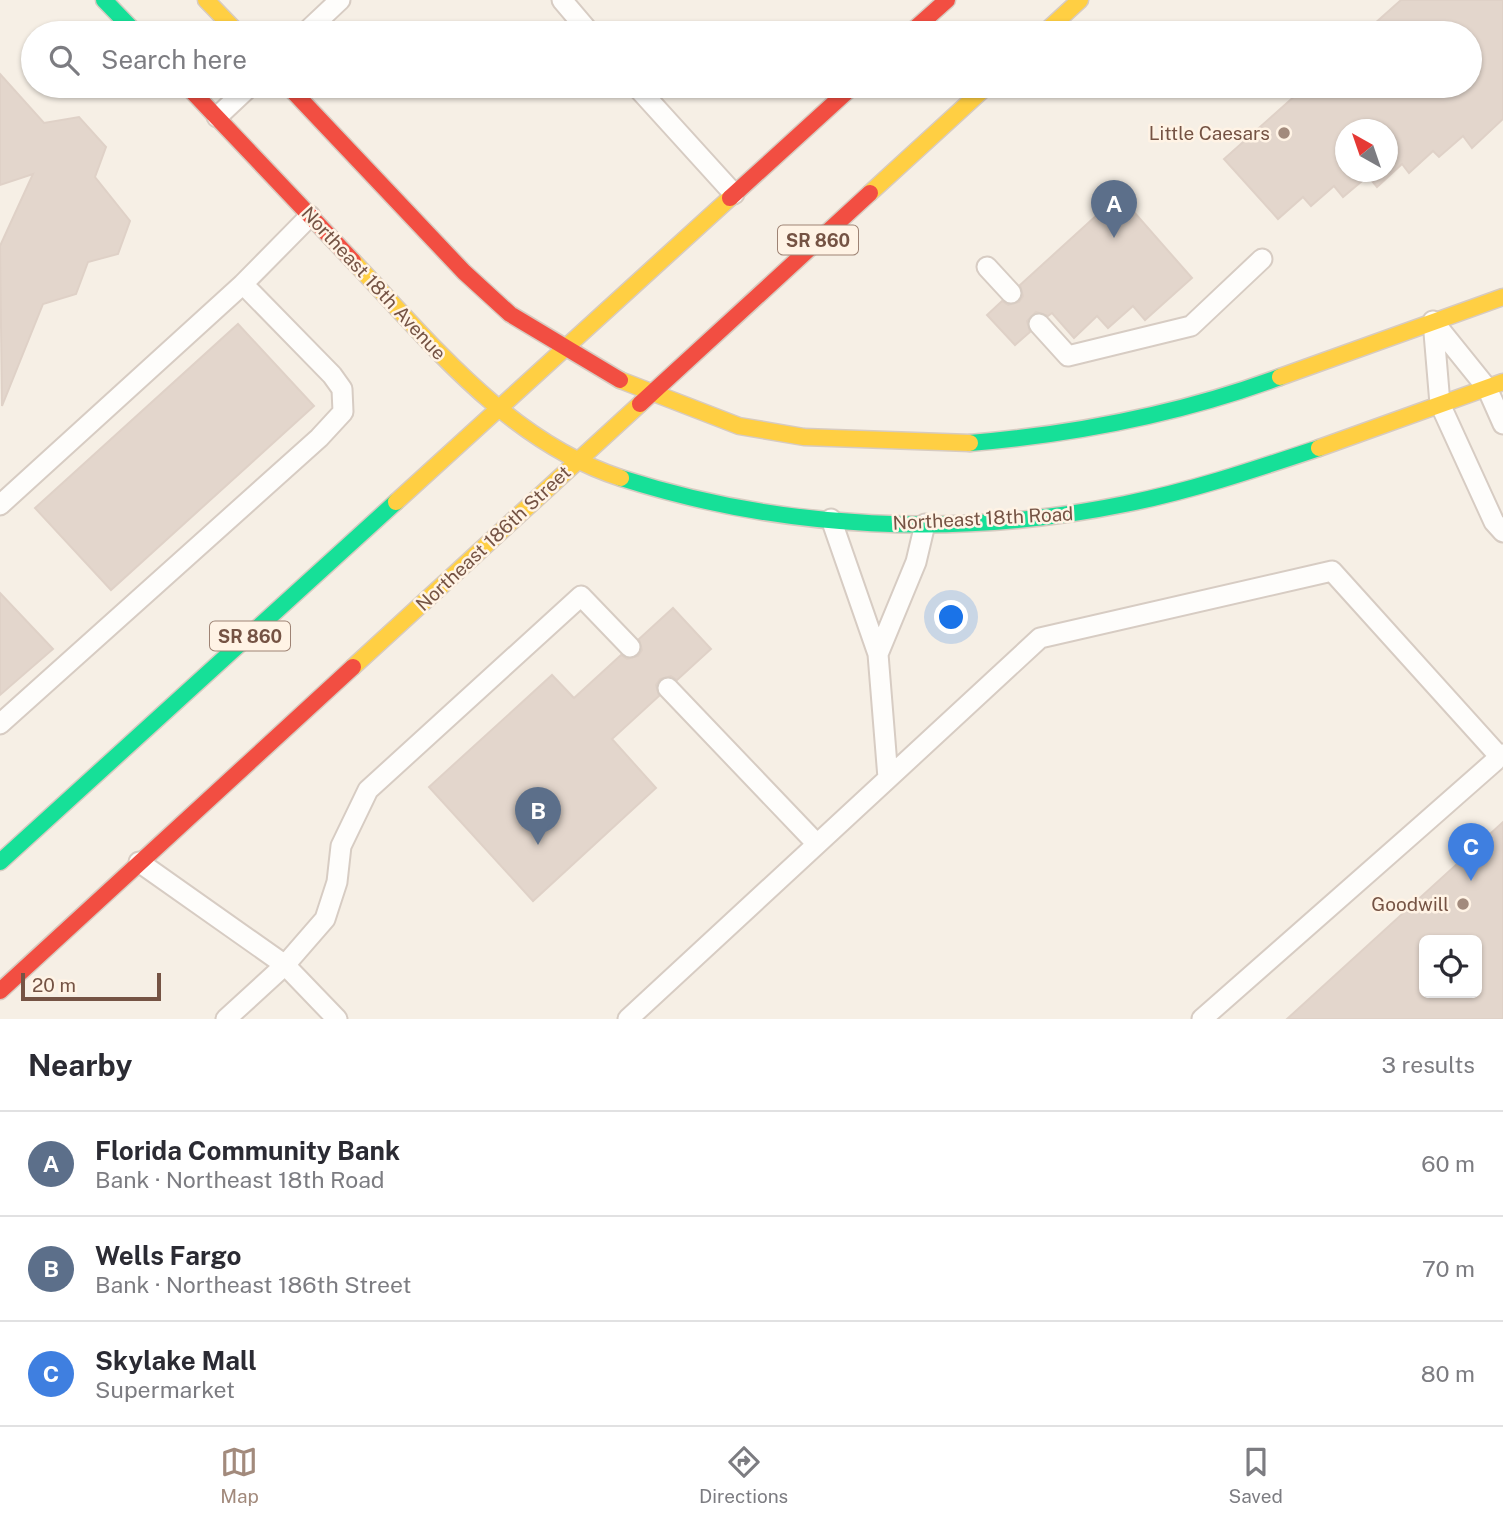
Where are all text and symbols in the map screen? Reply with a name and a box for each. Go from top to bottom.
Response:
search box [21,21,1482,98]
icon: search [45,41,83,79]
text: Search here [101,44,247,75]
north arrow [1335,119,1398,182]
place label: Little Caesars [1149,122,1270,144]
marker: Little Caesars [1276,125,1292,141]
pin: A [1091,180,1137,238]
street label: Northeast 18th Avenue [297,202,451,364]
road number: SR 860 [778,226,858,254]
street label: Northeast 186th Street [411,461,575,615]
street label: Northeast 18th Road [892,502,1074,534]
your location [934,600,968,634]
road number: SR 860 [210,622,290,650]
pin: B [515,787,561,845]
pin: C [1448,823,1494,881]
place label: Goodwill [1371,893,1449,915]
marker: Goodwill [1455,896,1471,912]
map controls [1419,935,1482,998]
button: locate [1419,935,1482,998]
scale bar [21,970,161,1002]
text: 20 m [32,974,76,996]
text: Nearby [28,1047,132,1083]
text: 3 results [1381,1051,1475,1078]
text: Florida Community Bank [95,1135,400,1166]
text: A [43,1150,59,1177]
text: 60 m [1421,1150,1475,1177]
text: Bank · Northeast 18th Road [95,1166,385,1193]
text: Wells Fargo [95,1240,241,1271]
text: B [43,1255,59,1282]
text: 70 m [1422,1255,1475,1282]
text: Bank · Northeast 186th Street [95,1271,411,1298]
text: Skylake Mall [95,1345,257,1376]
text: C [43,1360,59,1387]
text: 80 m [1421,1360,1475,1387]
text: Supermarket [95,1376,235,1403]
tab: Map [220,1443,259,1507]
tab: Directions [699,1443,788,1507]
tab: Saved [1229,1443,1283,1507]

